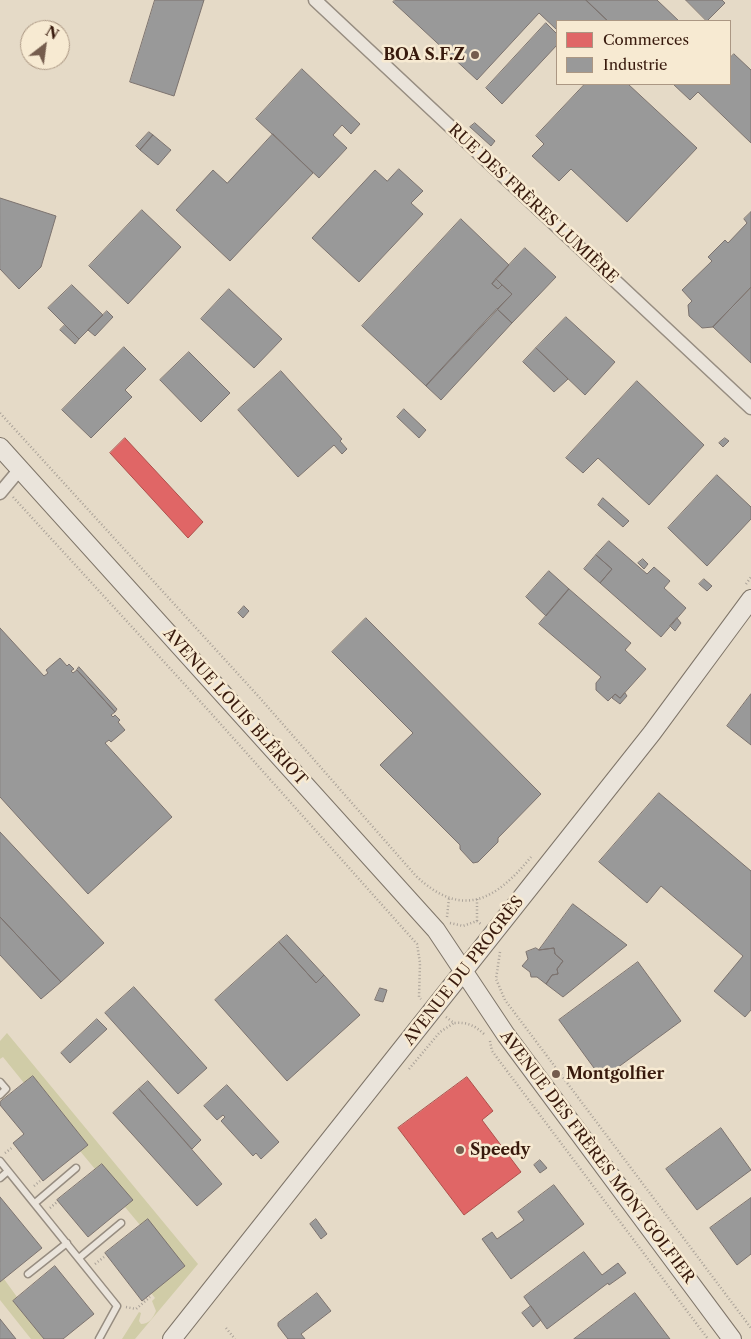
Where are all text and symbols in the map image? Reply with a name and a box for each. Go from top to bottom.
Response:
north arrow [20,20,70,70]
legend [556,20,731,85]
text: N [42,22,62,44]
text: Commerces [603,30,689,49]
place label: BOA S.F.Z [383,45,465,65]
marker: BOA S.F.Z [469,49,481,61]
text: Industrie [603,55,667,74]
street label: RUE DES FRÈRES LUMIÈRE [444,120,622,288]
street label: AVENUE LOUIS BLÉRIOT [159,624,311,790]
street label: AVENUE DU PROGRÈS [400,893,528,1049]
street label: AVENUE DES FRÈRES MONTGOLFIER [496,1027,698,1287]
place label: Montgolfier [566,1064,664,1084]
marker: Montgolfier [550,1068,562,1080]
place label: Speedy [470,1140,530,1160]
marker: Speedy [454,1144,466,1156]

